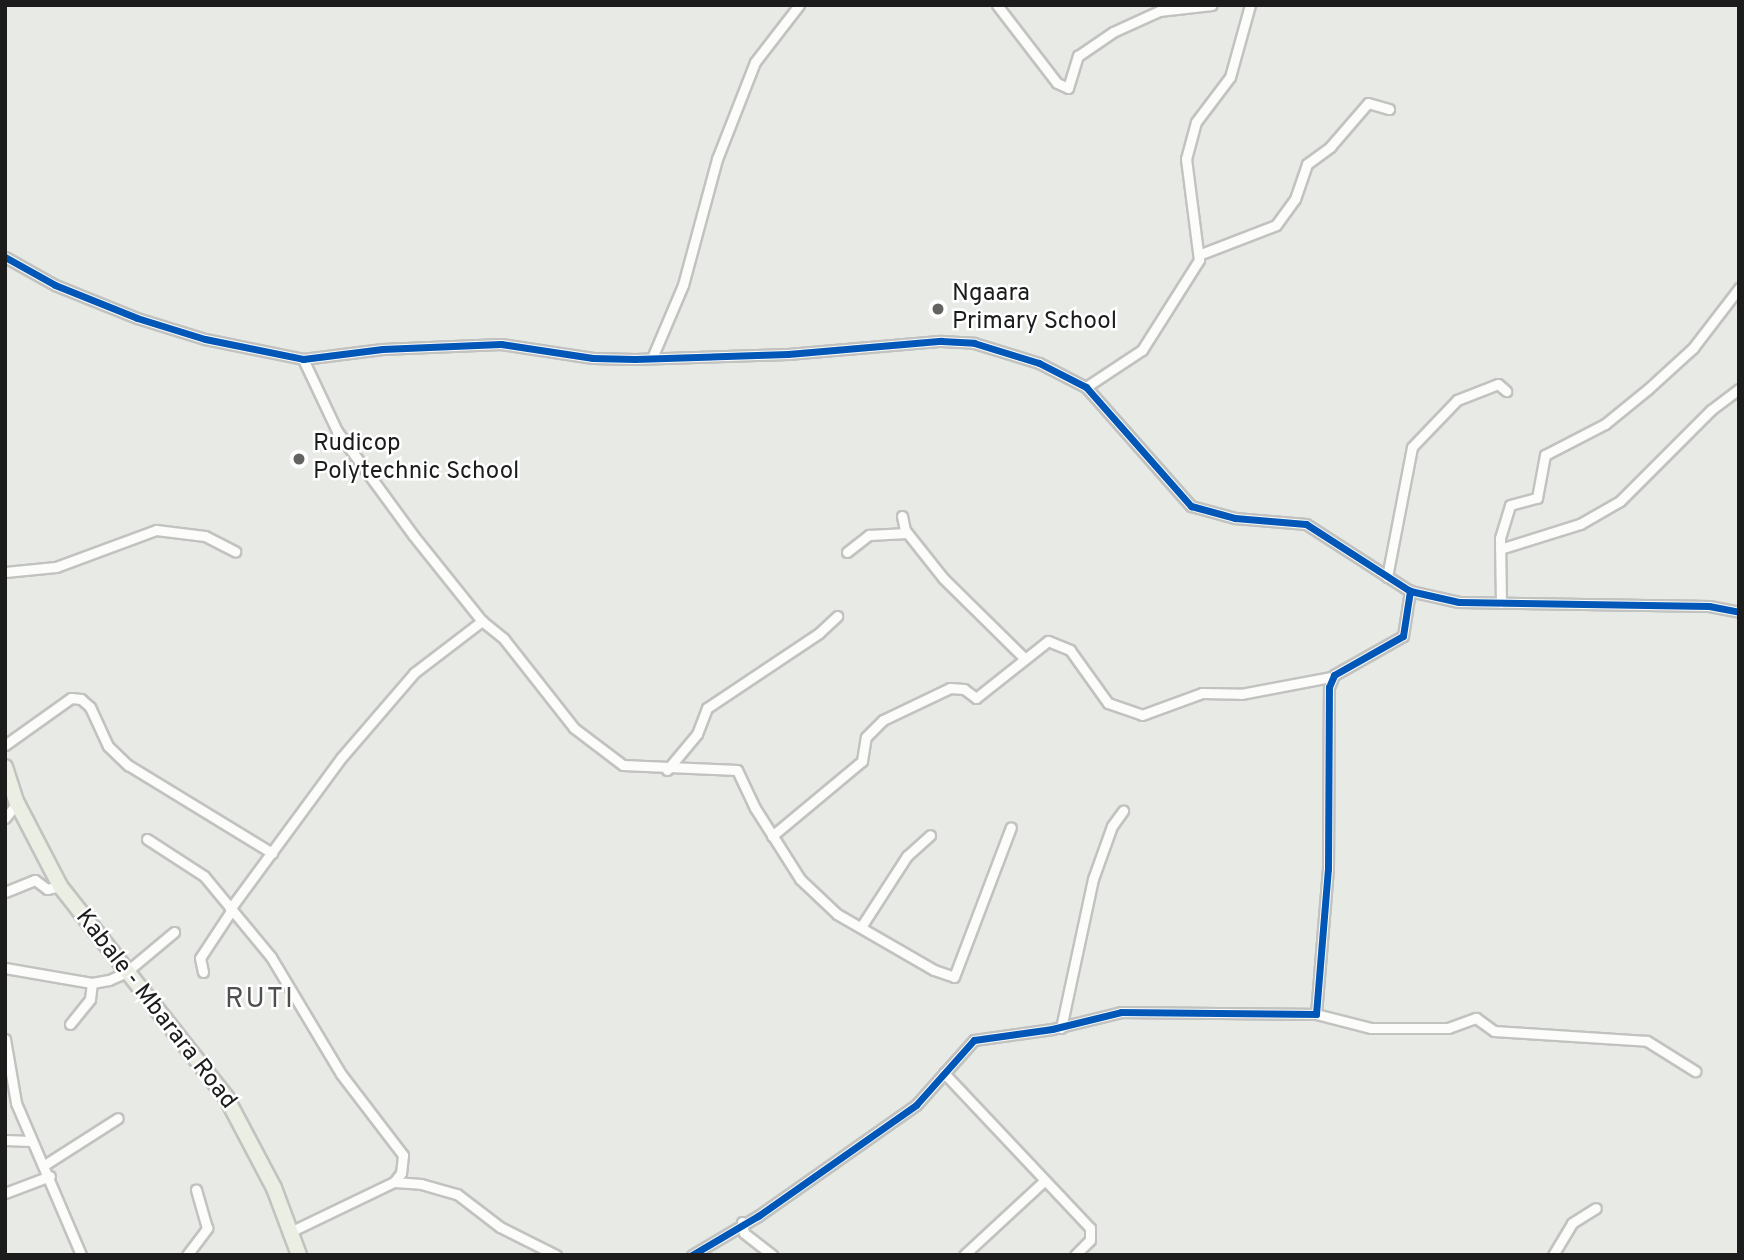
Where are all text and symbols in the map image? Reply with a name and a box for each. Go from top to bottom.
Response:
place label: Ngaara Primary School [952,281,1117,337]
marker: Ngaara Primary School [930,301,946,317]
place label: Rudicop Polytechnic School [313,431,519,487]
marker: Rudicop Polytechnic School [291,451,307,467]
street label: Kabale - Mbarara Road [68,905,242,1115]
district label: RUTI [226,983,294,1017]

